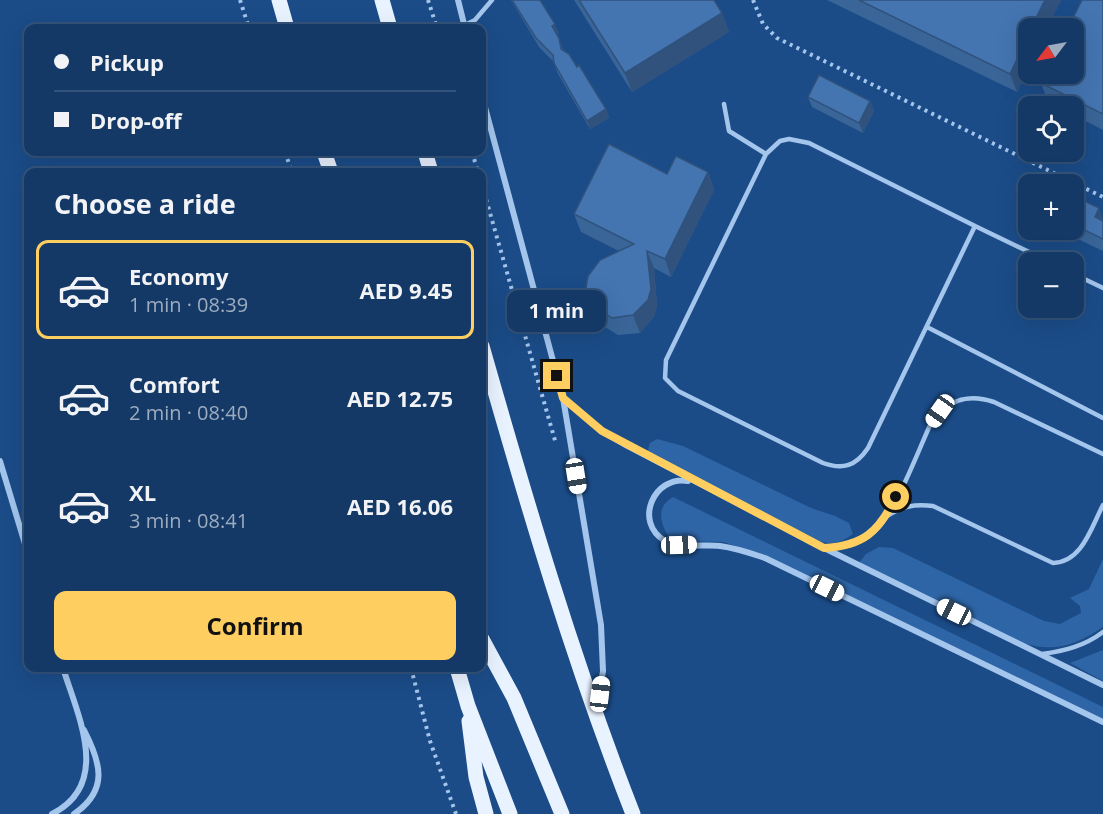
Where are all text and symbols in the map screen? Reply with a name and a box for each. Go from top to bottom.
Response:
north arrow [1018,18,1084,84]
map controls [1018,18,1084,318]
text: Pickup [90,47,164,77]
button: locate [1018,96,1084,162]
text: Drop-off [90,105,182,135]
button: + [1018,174,1084,240]
text: Choose a ride [54,185,236,222]
button: − [1018,252,1084,318]
text: Economy [129,261,228,291]
icon: car [57,263,111,317]
text: AED 9.45 [359,275,453,305]
callout: 1 min [508,289,606,331]
text: 1 min · 08:39 [129,291,248,318]
text: 1 min [529,297,584,324]
route end [543,362,570,389]
text: Comfort [129,369,220,399]
icon: car [57,371,111,425]
text: AED 12.75 [347,383,453,413]
car [922,391,958,431]
text: 2 min · 08:40 [129,399,248,426]
car [564,457,588,495]
text: XL [129,477,156,507]
icon: car [57,479,111,533]
route start [882,483,909,510]
text: AED 16.06 [347,491,453,521]
text: 3 min · 08:41 [129,507,248,534]
car [661,535,697,555]
car [807,572,847,604]
button: Confirm [54,591,456,660]
car [934,596,974,628]
car [589,675,611,713]

